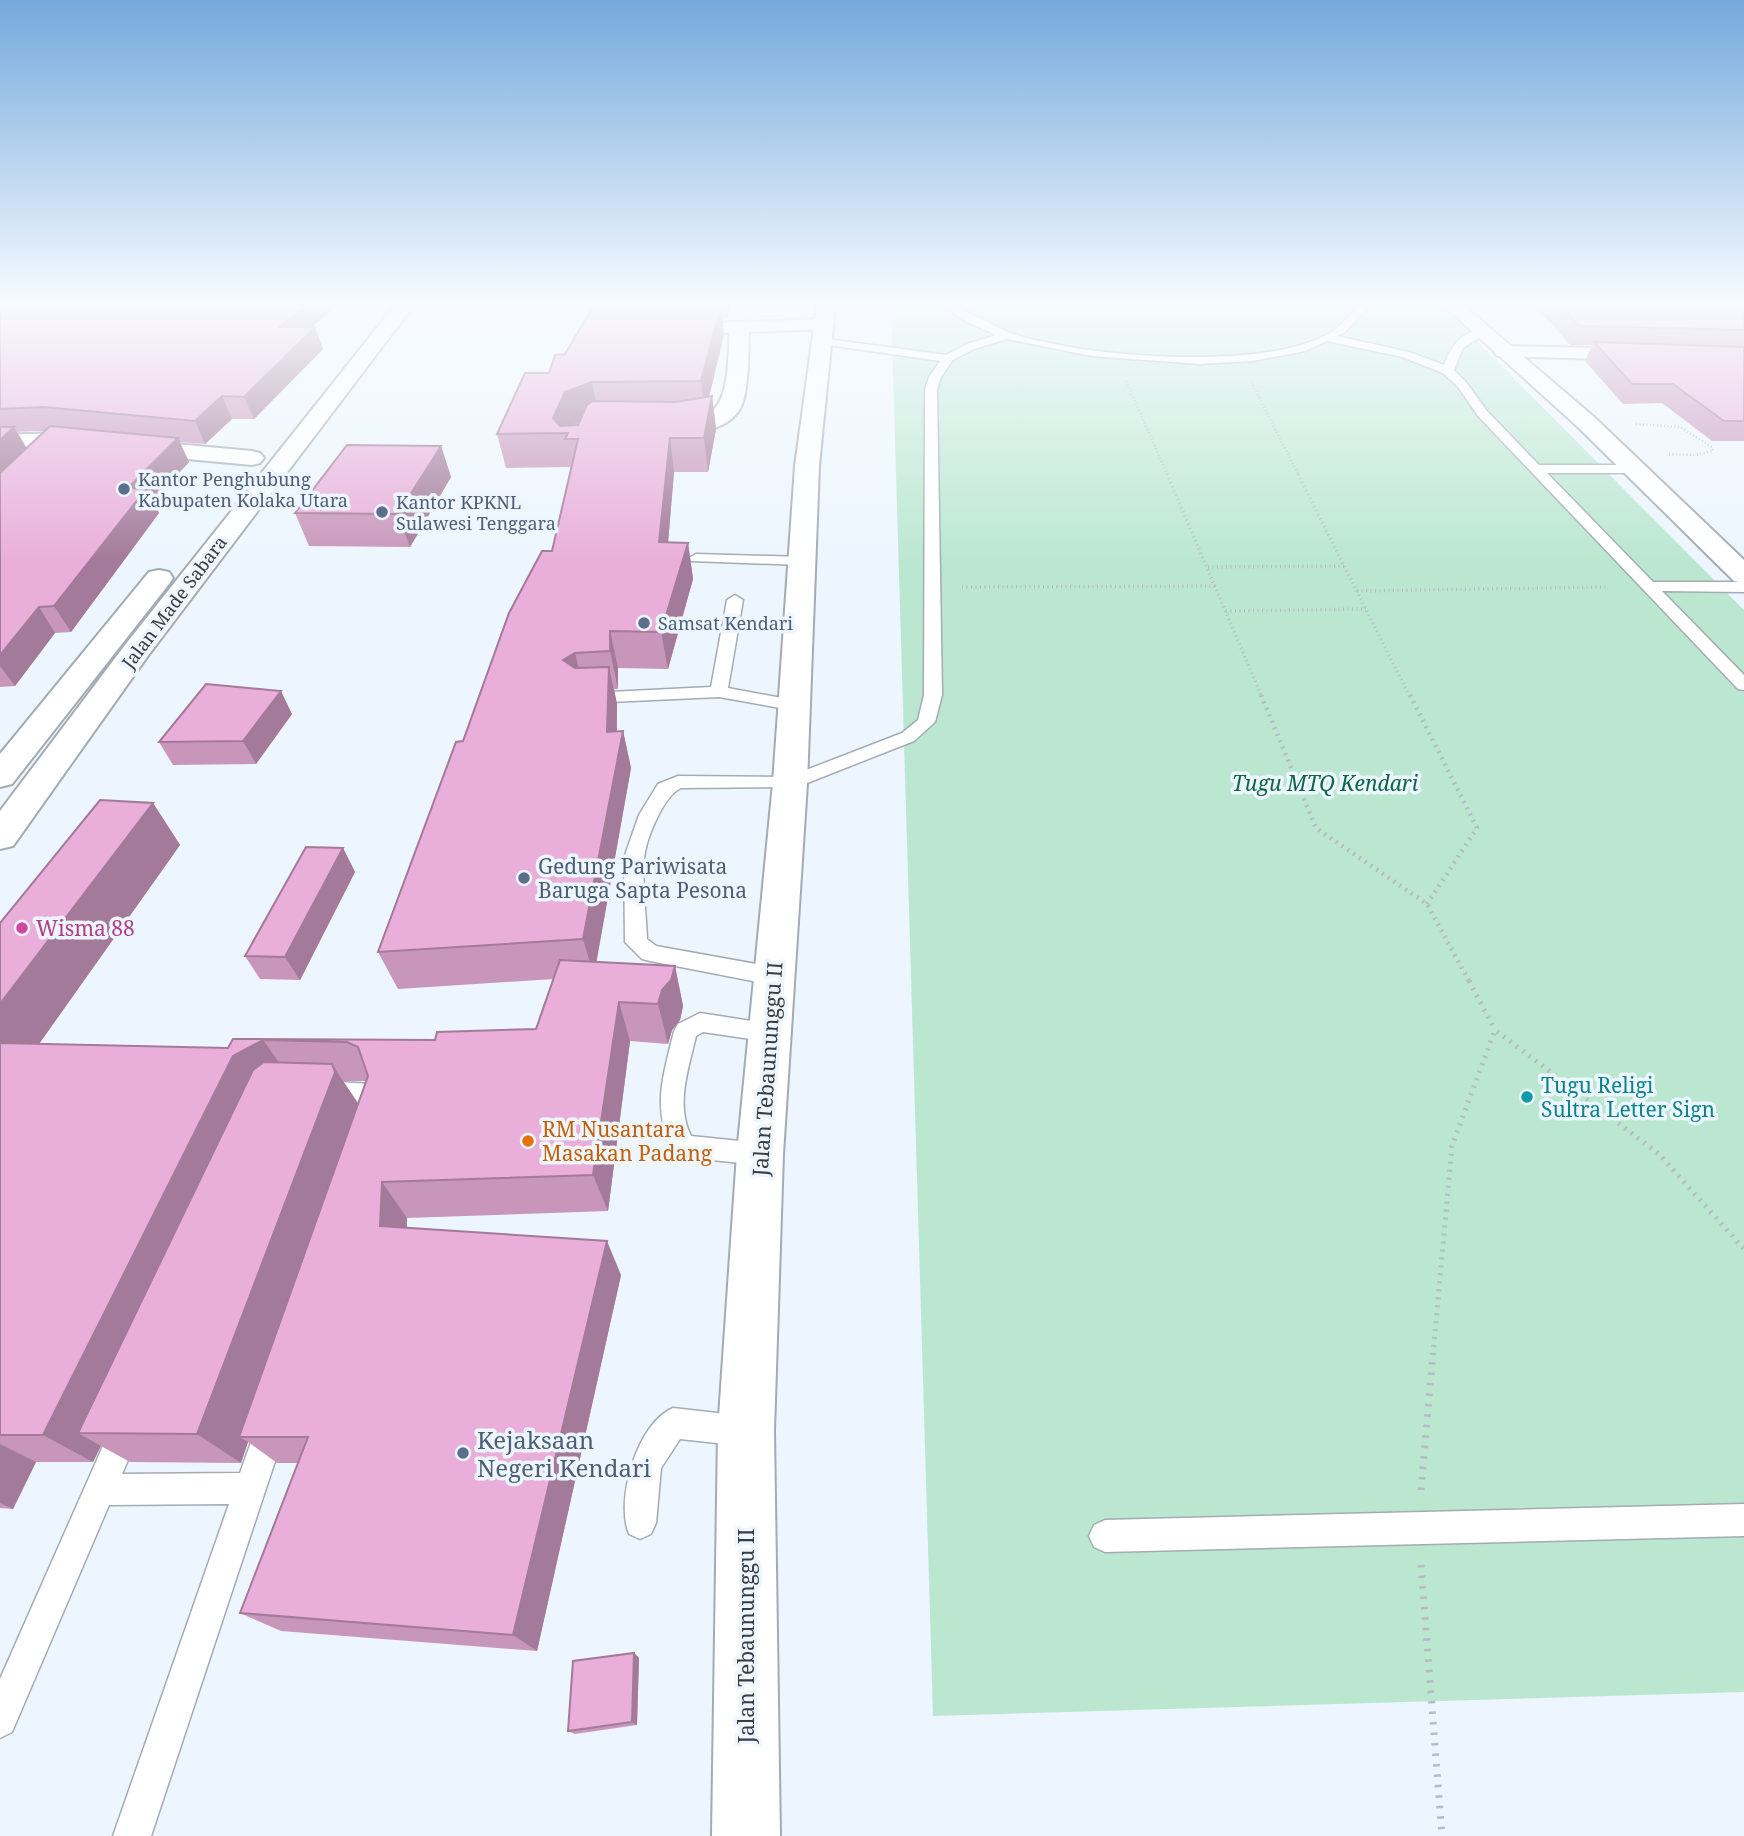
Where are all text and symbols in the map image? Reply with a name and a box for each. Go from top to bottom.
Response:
place label: Kantor Penghubung Kabupaten Kolaka Utara [138,467,348,512]
marker: Kantor Penghubung Kabupaten Kolaka Utara [116,481,132,497]
place label: Kantor KPKNL Sulawesi Tenggara [396,490,556,535]
marker: Kantor KPKNL Sulawesi Tenggara [374,504,390,520]
street label: Jalan Made Sabara [116,531,232,674]
place label: Samsat Kendari [658,611,793,635]
marker: Samsat Kendari [636,615,652,631]
park label: Tugu MTQ Kendari [1232,769,1419,797]
place label: Gedung Pariwisata Baruga Sapta Pesona [538,852,747,904]
marker: Gedung Pariwisata Baruga Sapta Pesona [516,870,532,886]
place label: Wisma 88 [36,914,135,942]
marker: Wisma 88 [14,920,30,936]
street label: Jalan Tebaununggu II [745,961,788,1178]
place label: Tugu Religi Sultra Letter Sign [1541,1071,1715,1123]
marker: Tugu Religi Sultra Letter Sign [1519,1089,1535,1105]
place label: RM Nusantara Masakan Padang [542,1115,713,1167]
marker: RM Nusantara Masakan Padang [520,1133,536,1149]
place label: Kejaksaan Negeri Kendari [477,1423,651,1484]
marker: Kejaksaan Negeri Kendari [455,1445,471,1461]
street label: Jalan Tebaununggu II [732,1529,760,1745]

